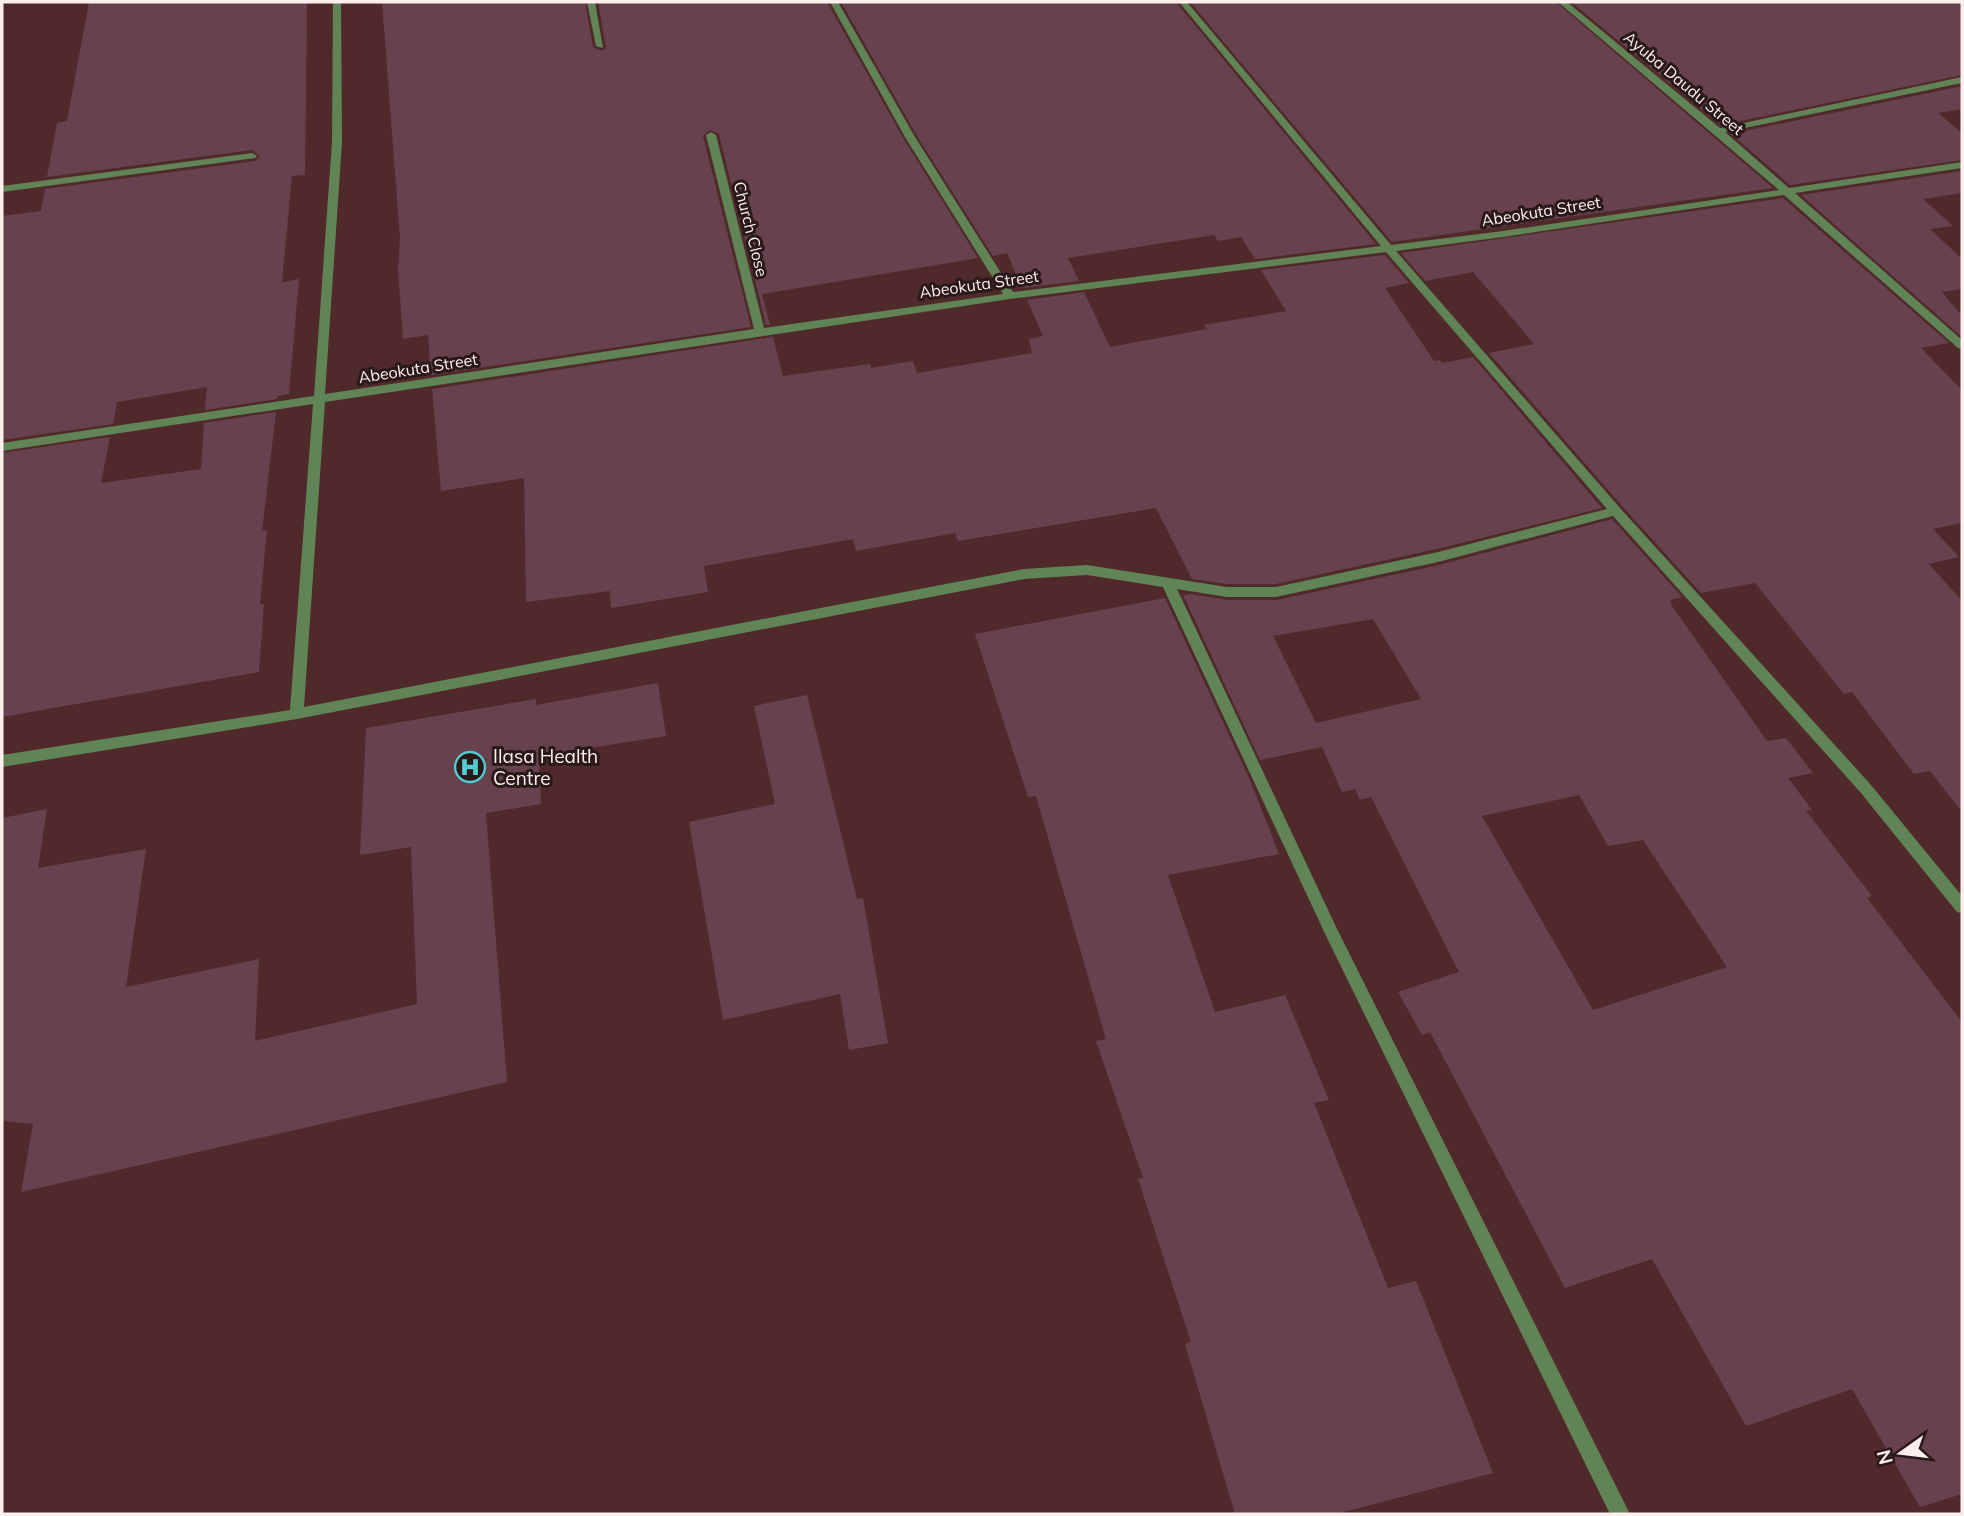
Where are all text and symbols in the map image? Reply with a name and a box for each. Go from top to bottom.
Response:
street label: Ayuba Daudu Street [1620,27,1748,139]
street label: Church Close [730,179,772,279]
street label: Abeokuta Street [1480,192,1602,230]
street label: Abeokuta Street [918,266,1040,302]
street label: Abeokuta Street [357,349,479,387]
place label: Ilasa Health Centre [493,744,598,790]
hospital icon: Ilasa Health Centre [453,750,487,784]
north arrow [1866,1418,1936,1488]
text: N [1871,1447,1898,1467]

